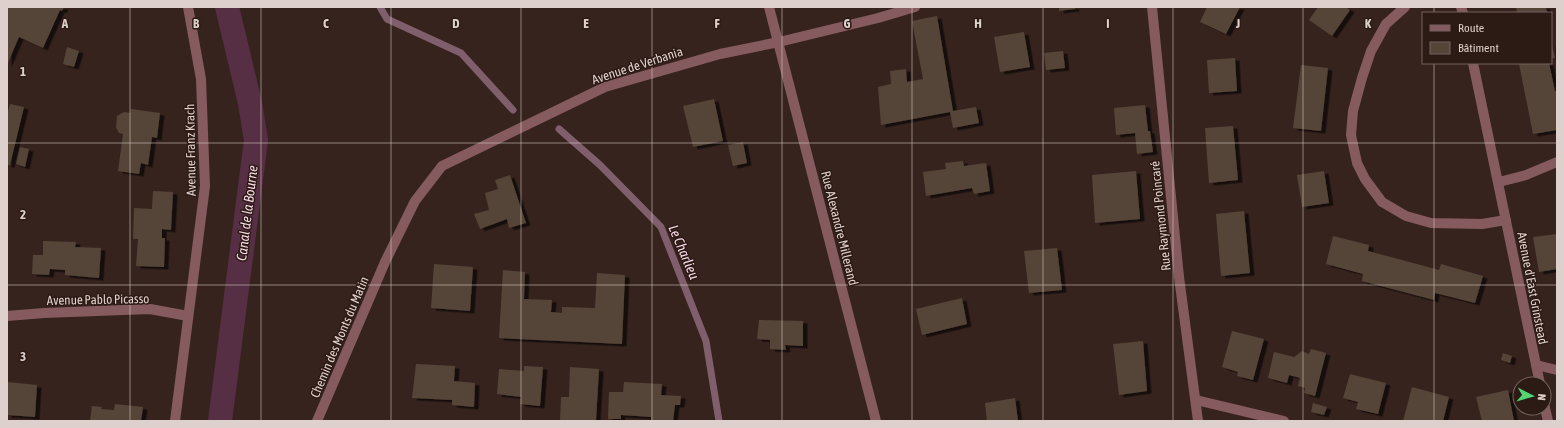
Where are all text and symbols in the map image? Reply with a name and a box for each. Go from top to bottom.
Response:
legend [1422,12,1552,64]
text: A [61,16,69,31]
text: B [193,16,200,31]
text: C [323,16,329,31]
text: D [452,16,460,31]
text: E [583,16,589,31]
text: F [714,16,720,31]
text: G [844,16,851,31]
text: H [974,16,982,31]
text: I [1106,16,1110,31]
text: J [1235,16,1240,31]
text: K [1365,16,1372,31]
text: Route [1458,21,1484,35]
text: Bâtiment [1458,41,1499,55]
street label: Avenue de Verbania [590,44,685,87]
text: 1 [20,64,26,79]
street label: Avenue Franz Krach [182,104,199,196]
street label: Rue Raymond Poincaré [1147,160,1174,272]
water label: Canal de la Bourne [233,164,261,262]
street label: Rue Alexandre Millerand [818,169,861,287]
text: 2 [20,207,26,222]
water label: Le Charlieu [665,222,703,282]
street label: Avenue d'East Grinstead [1514,231,1551,346]
street label: Chemin des Monts du Matin [307,274,372,400]
street label: Avenue Pablo Picasso [47,291,149,308]
text: 3 [20,349,26,364]
north arrow [1512,376,1552,416]
text: N [1536,393,1548,401]

